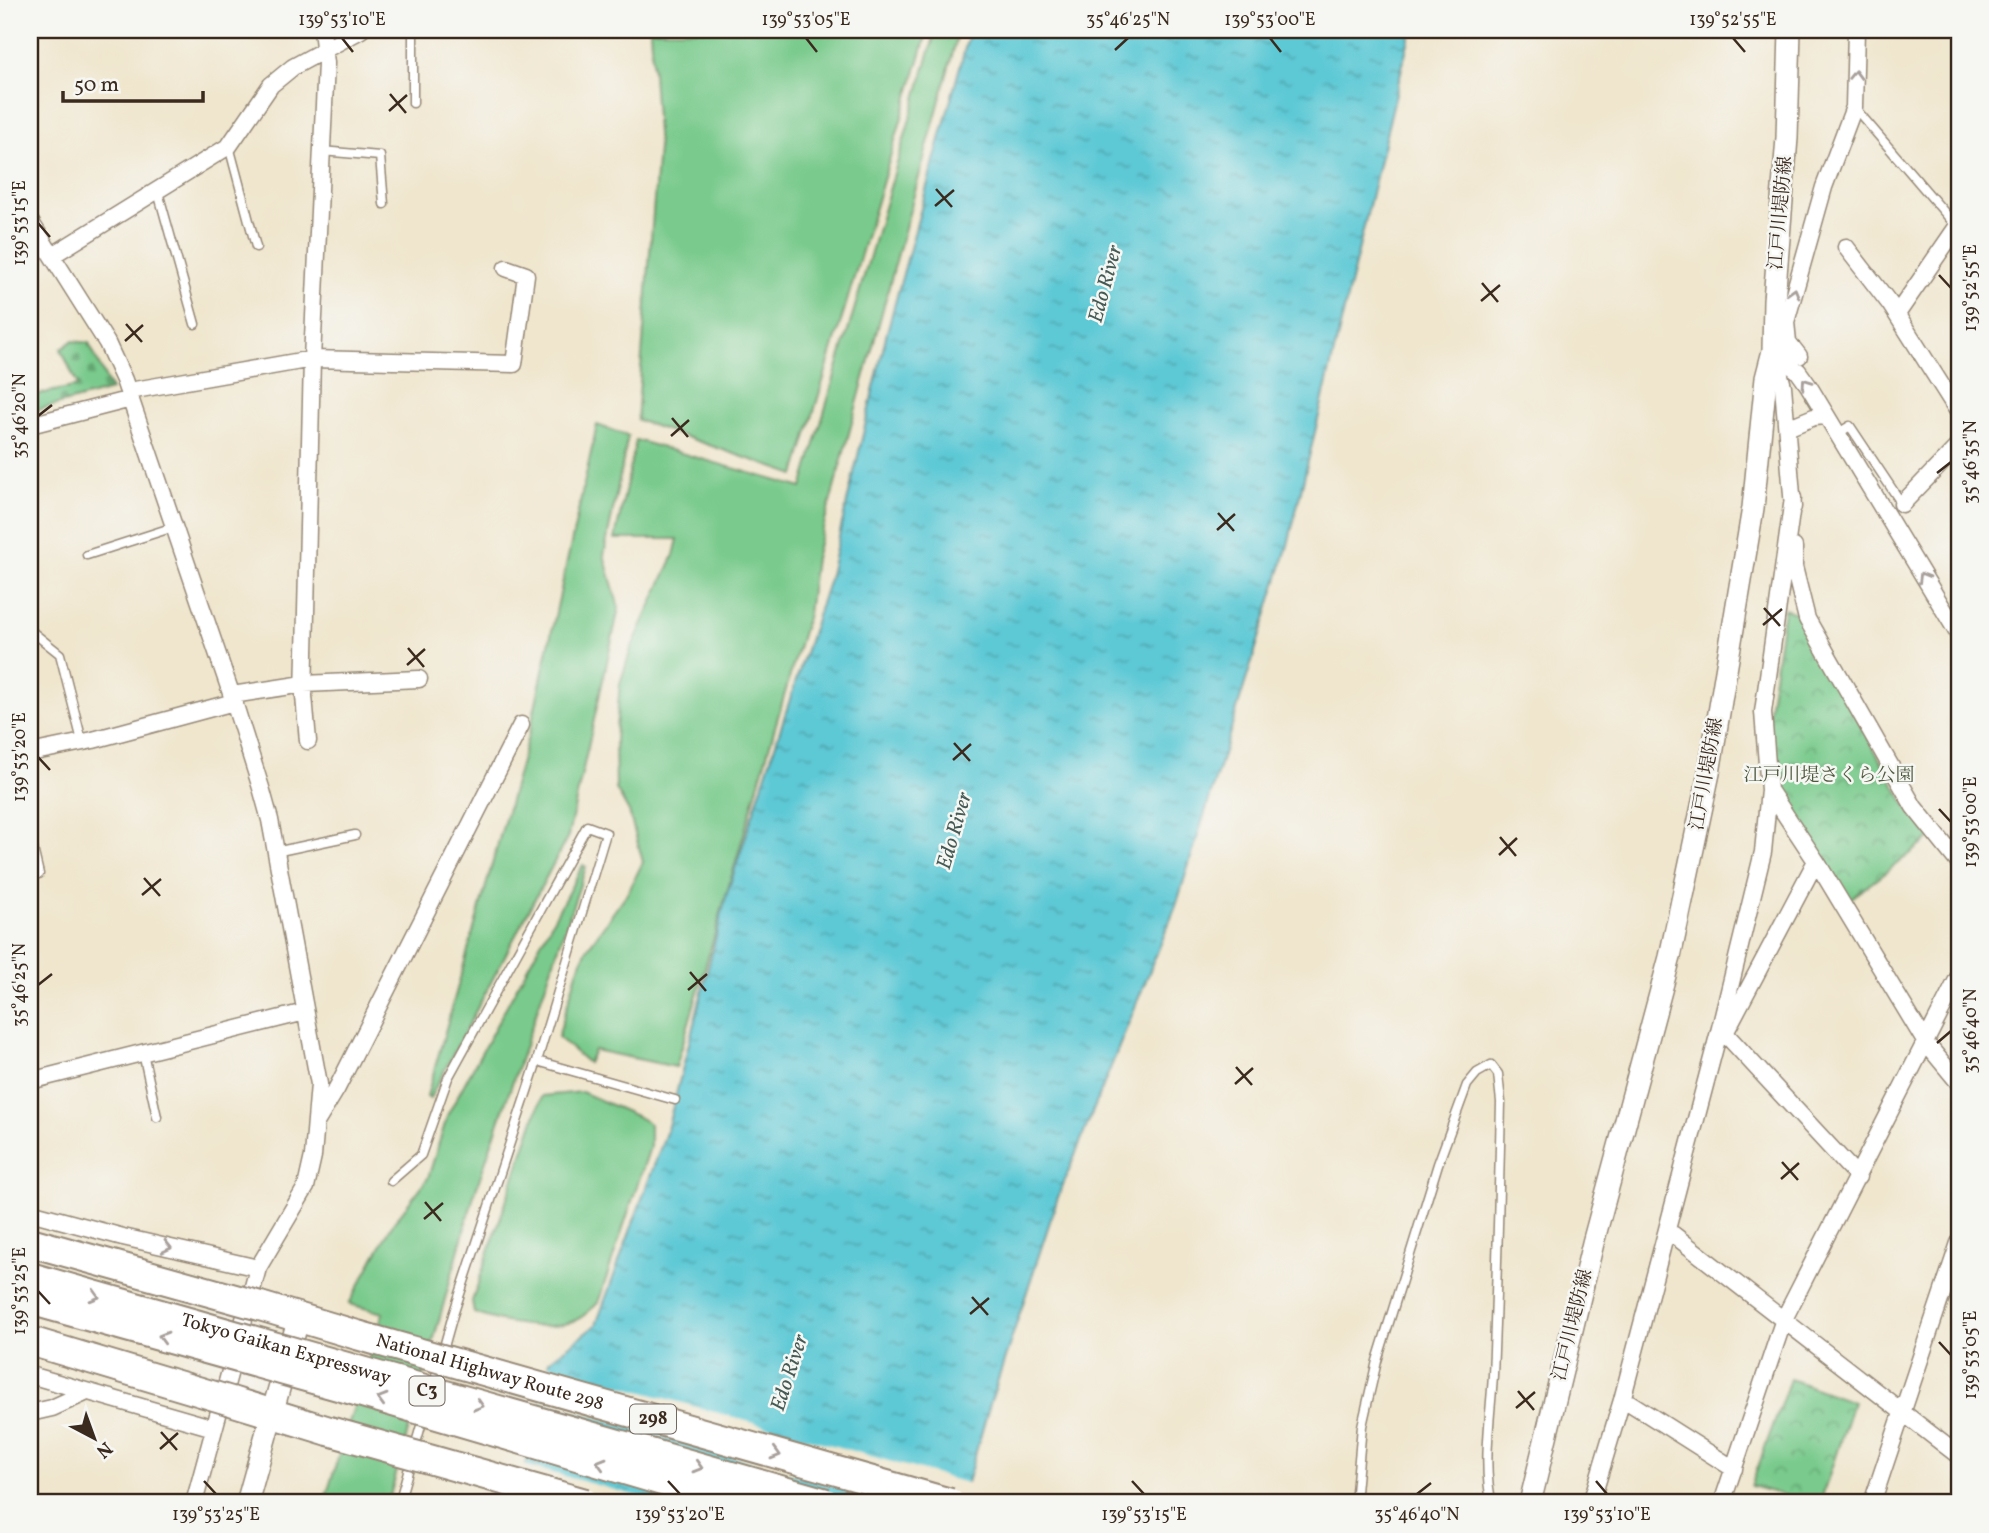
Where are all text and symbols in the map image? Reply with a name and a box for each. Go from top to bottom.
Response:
text: 139°53'10"E [298,8,386,33]
text: 139°53'05"E [762,8,851,33]
text: 35°46'25"N [1086,8,1170,33]
text: 139°53'00"E [1224,8,1316,33]
text: 139°52'55"E [1689,8,1777,33]
scale bar [63,60,203,104]
one-way arrow [1847,69,1863,80]
text: 50 m [74,71,119,100]
street label: 江戸川堤防線 [1763,155,1799,271]
text: 139°53'15"E [8,180,33,266]
water label: Edo River [1082,242,1130,326]
text: 139°52'55"E [1959,244,1984,332]
one-way arrow [1786,287,1801,299]
text: 35°46'20"N [8,373,33,459]
one-way arrow [1802,378,1814,391]
text: 35°46'35"N [1959,420,1984,504]
one-way arrow [1919,572,1932,585]
text: 139°53'20"E [8,712,33,802]
street label: 江戸川堤防線 [1684,716,1730,832]
park label: 江戸川堤さくら公園 [1743,763,1915,789]
text: 139°53'00"E [1959,776,1984,868]
water label: Edo River [930,789,980,873]
text: 35°46'25"N [8,943,33,1027]
text: 35°46'40"N [1959,988,1984,1074]
one-way arrow [161,1239,173,1254]
text: 139°53'25"E [8,1247,33,1335]
street label: 江戸川堤防線 [1547,1267,1599,1383]
one-way arrow [89,1287,101,1302]
street label: Tokyo Gaikan Expressway [178,1307,394,1392]
text: 139°53'05"E [1959,1310,1984,1399]
street label: National Highway Route 298 [373,1328,607,1417]
one-way arrow [158,1331,170,1346]
water label: Edo River [764,1331,816,1415]
road number: C3 [410,1376,444,1406]
one-way arrow [377,1393,389,1408]
one-way arrow [473,1397,485,1412]
north arrow [60,1404,130,1474]
road number: 298 [630,1404,676,1434]
text: N [90,1435,118,1464]
one-way arrow [770,1445,782,1460]
one-way arrow [595,1457,607,1472]
one-way arrow [692,1459,704,1474]
text: 139°53'25"E [172,1503,260,1528]
text: 139°53'20"E [635,1503,725,1528]
text: 139°53'15"E [1101,1503,1187,1528]
text: 35°46'40"N [1374,1503,1460,1528]
text: 139°53'10"E [1563,1503,1651,1528]

